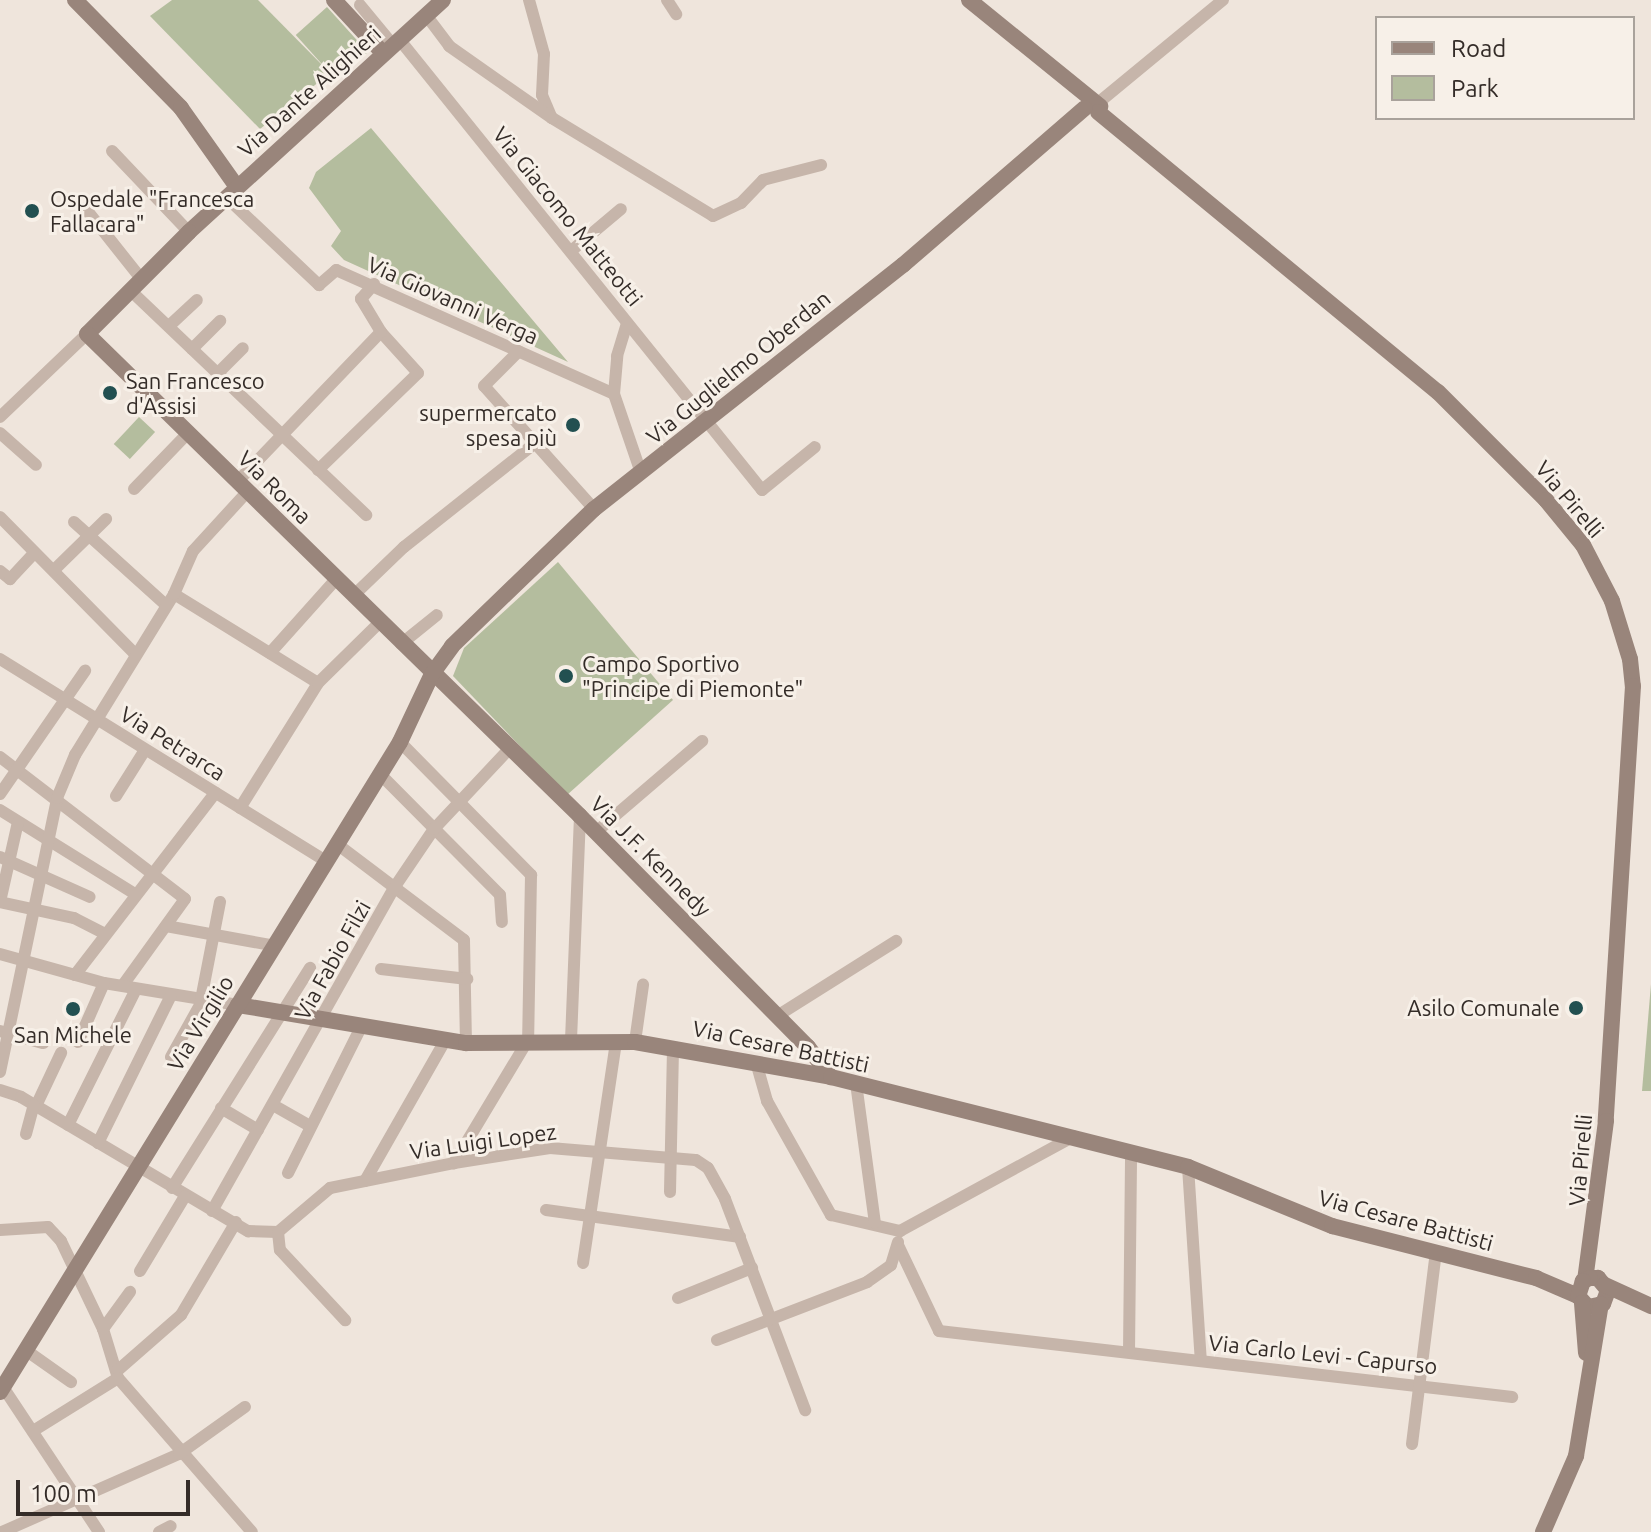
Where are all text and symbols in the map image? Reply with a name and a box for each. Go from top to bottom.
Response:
legend [1375,16,1635,120]
street label: Via Dante Alighieri [232,20,386,162]
text: Road [1451,35,1506,62]
text: Park [1451,75,1499,102]
street label: Via Giacomo Matteotti [488,121,648,311]
place label: Ospedale "Francesca Fallacara" [50,185,254,236]
marker: Ospedale "Francesca Fallacara" [21,200,43,222]
street label: Via Giovanni Verga [363,250,543,350]
street label: Via Guglielmo Oberdan [641,285,835,449]
place label: San Francesco d'Assisi [126,367,265,418]
marker: San Francesco d'Assisi [101,384,119,402]
place label: supermercato spesa più [419,399,557,450]
marker: supermercato spesa più [564,416,582,434]
street label: Via Roma [233,445,317,529]
street label: Via Pirelli [1530,455,1610,543]
place label: Campo Sportivo "Principe di Piemonte" [582,650,803,702]
marker: Campo Sportivo "Principe di Piemonte" [557,667,575,685]
street label: Via Petrarca [115,700,231,786]
street label: Via J.F. Kennedy [585,790,717,922]
street label: Via Fabio Filzi [288,896,376,1024]
street label: Via Virgilio [161,970,239,1076]
place label: Asilo Comunale [1407,995,1560,1021]
marker: Asilo Comunale [1567,999,1585,1017]
marker: San Michele [64,1000,82,1018]
street label: Via Cesare Battisti [690,1014,872,1078]
place label: San Michele [14,1022,132,1048]
street label: Via Pirelli [1563,1113,1597,1207]
street label: Via Luigi Lopez [408,1118,558,1164]
street label: Via Cesare Battisti [1316,1184,1496,1256]
street label: Via Carlo Levi - Capurso [1207,1329,1439,1379]
scale bar [20,1464,194,1514]
text: 100 m [30,1480,97,1507]

